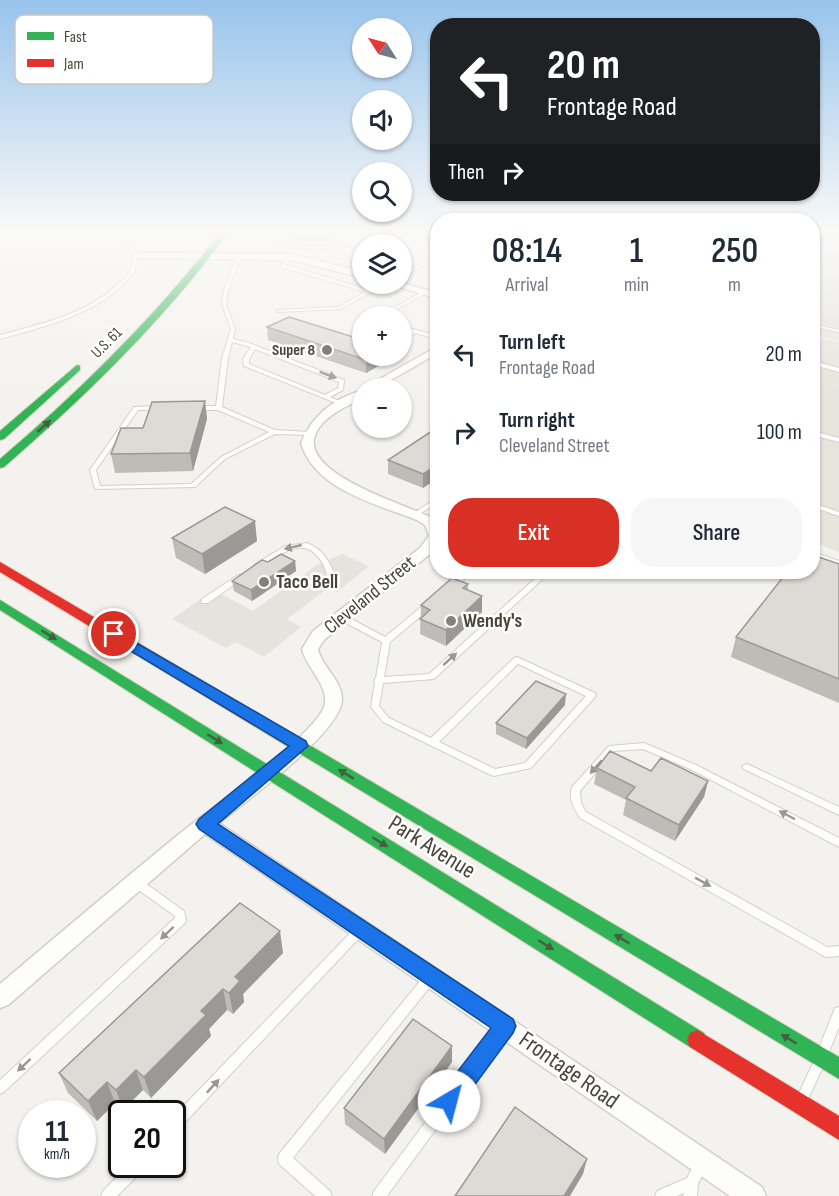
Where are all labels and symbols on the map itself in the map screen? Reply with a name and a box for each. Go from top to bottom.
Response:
legend [15,15,213,84]
north arrow [352,18,412,78]
text: Fast [64,28,87,47]
text: Jam [63,55,84,74]
street label: U.S. 61 [88,323,127,362]
place label: Super 8 [272,341,315,360]
marker: Super 8 [320,343,334,357]
one-way arrow [320,370,338,380]
one-way arrow [36,419,51,433]
one-way arrow [283,543,302,553]
street label: Cleveland Street [319,551,421,639]
place label: Taco Bell [276,570,338,594]
marker: Taco Bell [257,575,271,589]
pin [88,608,139,659]
place label: Wendy's [463,609,523,633]
marker: Wendy's [444,614,458,628]
one-way arrow [41,630,58,641]
one-way arrow [443,652,458,666]
one-way arrow [207,733,223,744]
one-way arrow [590,759,603,774]
one-way arrow [338,768,354,779]
street label: Park Avenue [383,809,481,885]
one-way arrow [779,810,796,820]
one-way arrow [372,836,388,847]
one-way arrow [694,877,711,887]
one-way arrow [159,926,174,940]
one-way arrow [614,933,630,944]
one-way arrow [537,940,554,951]
street label: Frontage Road [513,1025,625,1115]
one-way arrow [780,1034,797,1044]
one-way arrow [17,1058,31,1072]
position arrow [417,1069,481,1133]
one-way arrow [205,1079,219,1093]
speed limit sign: 20 [108,1100,186,1178]

